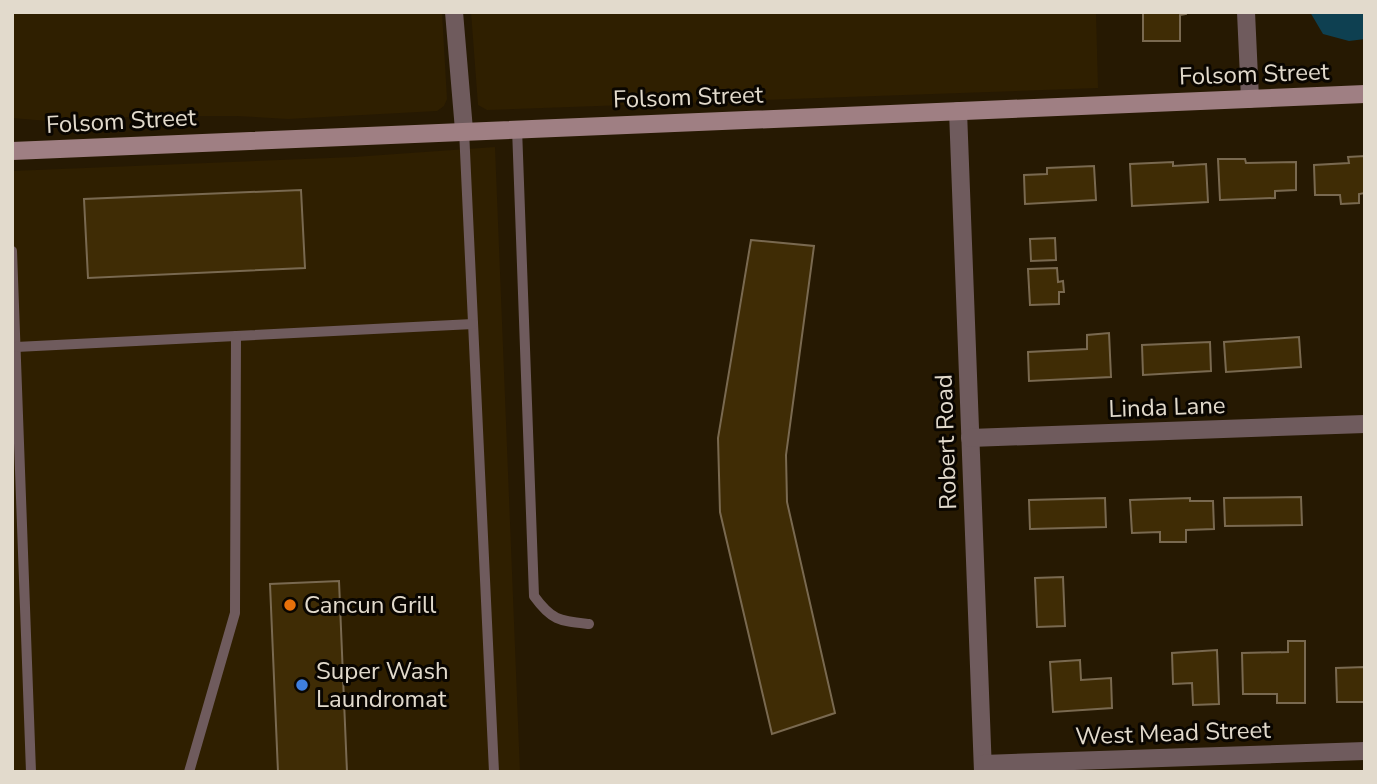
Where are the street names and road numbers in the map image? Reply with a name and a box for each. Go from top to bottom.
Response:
street label: Folsom Street [1178,55,1330,93]
street label: Folsom Street [612,78,764,116]
street label: Folsom Street [45,101,197,141]
street label: Robert Road [928,374,964,510]
street label: Linda Lane [1108,389,1226,425]
street label: West Mead Street [1075,714,1272,752]

